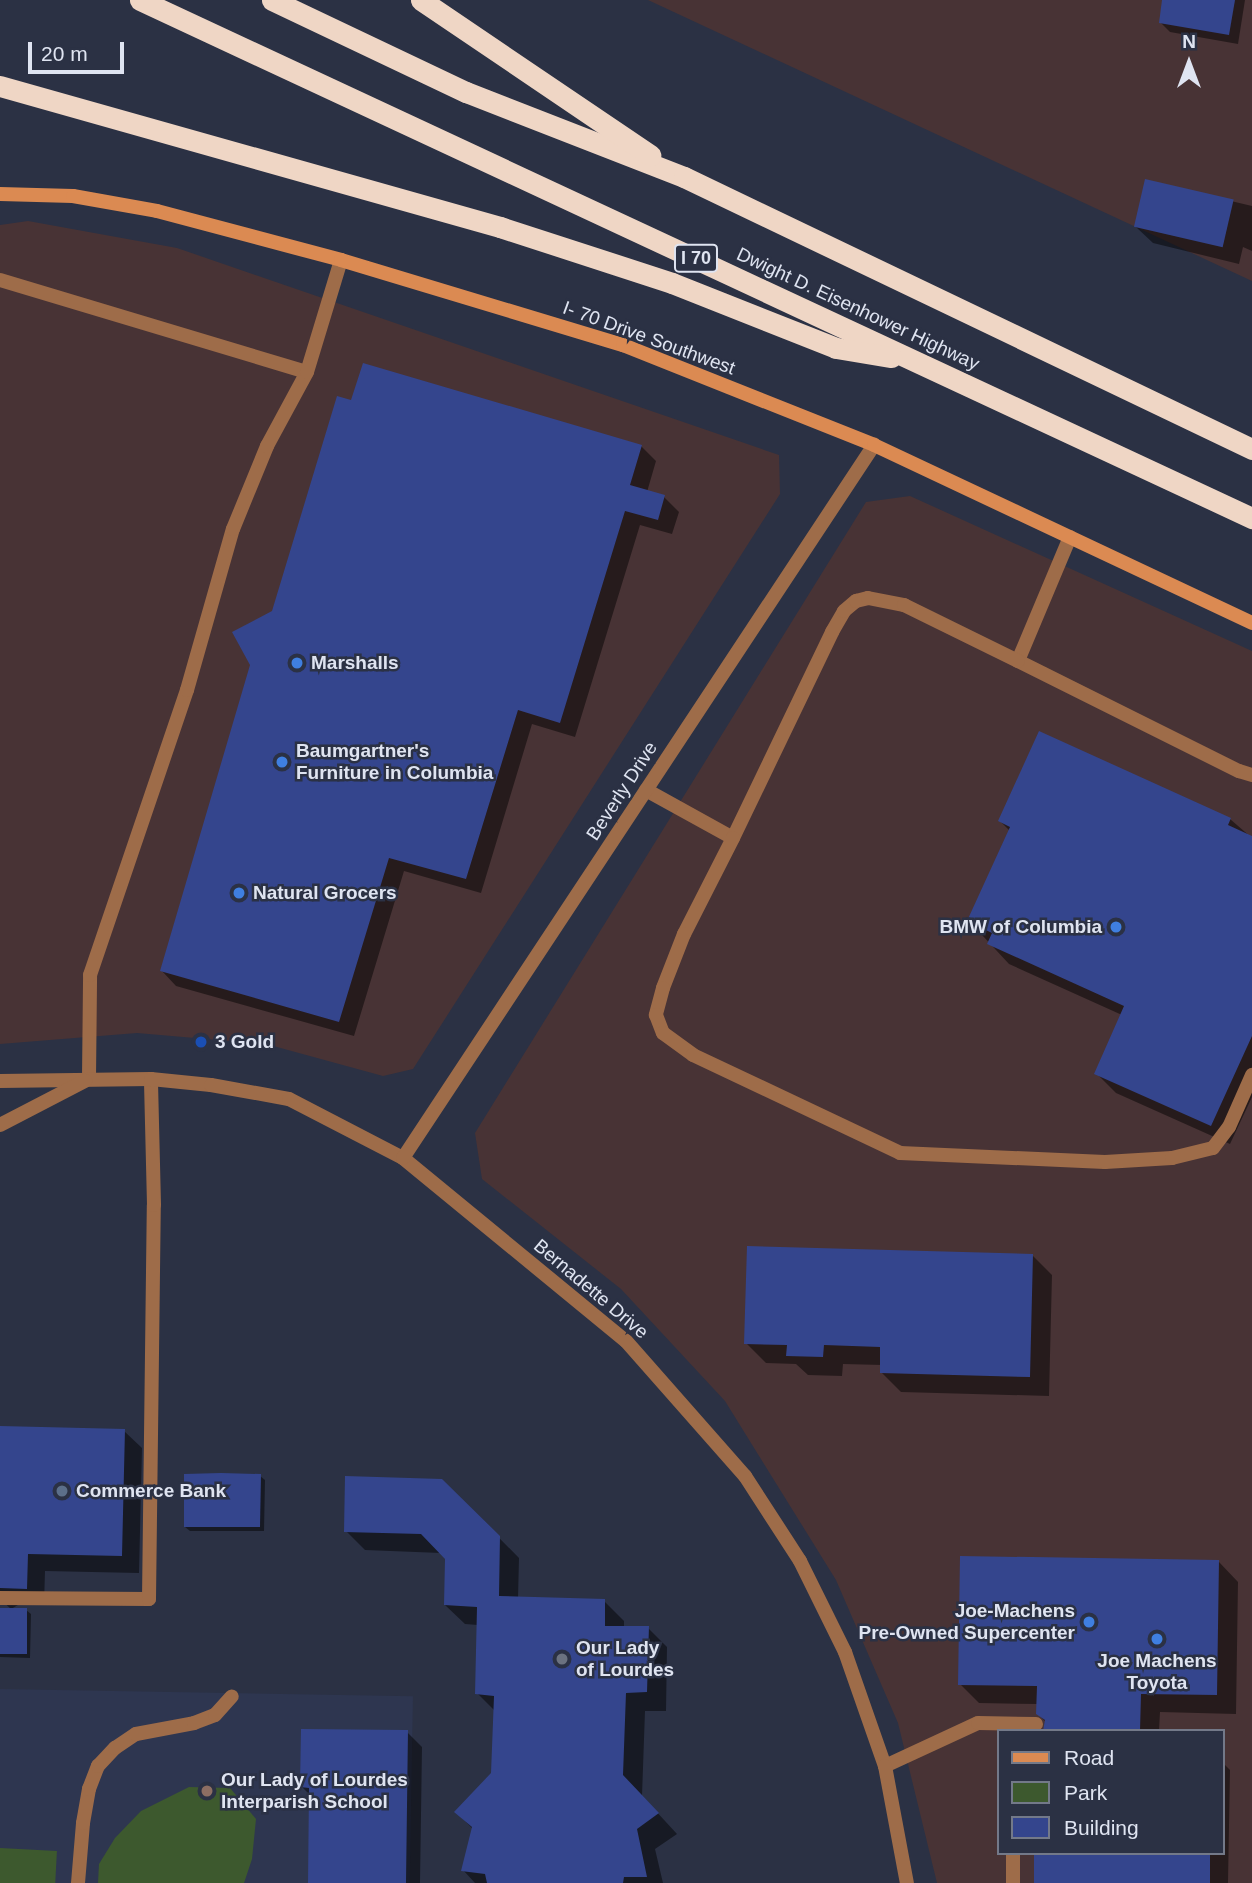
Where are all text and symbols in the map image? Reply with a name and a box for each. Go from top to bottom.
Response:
scale bar [32,28,128,72]
north arrow [1154,28,1224,98]
text: N [1182,31,1196,52]
text: 20 m [41,42,88,65]
street label: Dwight D. Eisenhower Highway [733,243,983,375]
road number: I 70 [673,244,719,272]
street label: I- 70 Drive Southwest [560,296,738,380]
place label: Marshalls [311,652,399,674]
marker: Marshalls [289,655,305,671]
street label: Beverly Drive [582,737,662,845]
place label: Baumgartner's Furniture in Columbia [296,740,493,784]
marker: Baumgartner's Furniture in Columbia [274,754,290,770]
place label: Natural Grocers [253,882,397,904]
marker: Natural Grocers [231,885,247,901]
place label: BMW of Columbia [939,916,1102,938]
marker: BMW of Columbia [1108,919,1124,935]
place label: 3 Gold [215,1031,274,1053]
marker: 3 Gold [193,1034,209,1050]
street label: Bernadette Drive [529,1234,653,1344]
place label: Commerce Bank [76,1480,226,1502]
marker: Commerce Bank [54,1483,70,1499]
place label: Joe-Machens Pre-Owned Supercenter [859,1600,1075,1644]
marker: Joe-Machens Pre-Owned Supercenter [1081,1614,1097,1630]
marker: Joe Machens Toyota [1149,1631,1165,1647]
place label: Our Lady of Lourdes [576,1637,674,1681]
place label: Joe Machens Toyota [1097,1650,1217,1694]
marker: Our Lady of Lourdes [554,1651,570,1667]
legend [996,1729,1224,1855]
text: Road [1064,1746,1114,1769]
place label: Our Lady of Lourdes Interparish School [221,1769,408,1813]
text: Park [1064,1781,1107,1804]
marker: Our Lady of Lourdes Interparish School [199,1783,215,1799]
text: Building [1064,1816,1139,1839]

